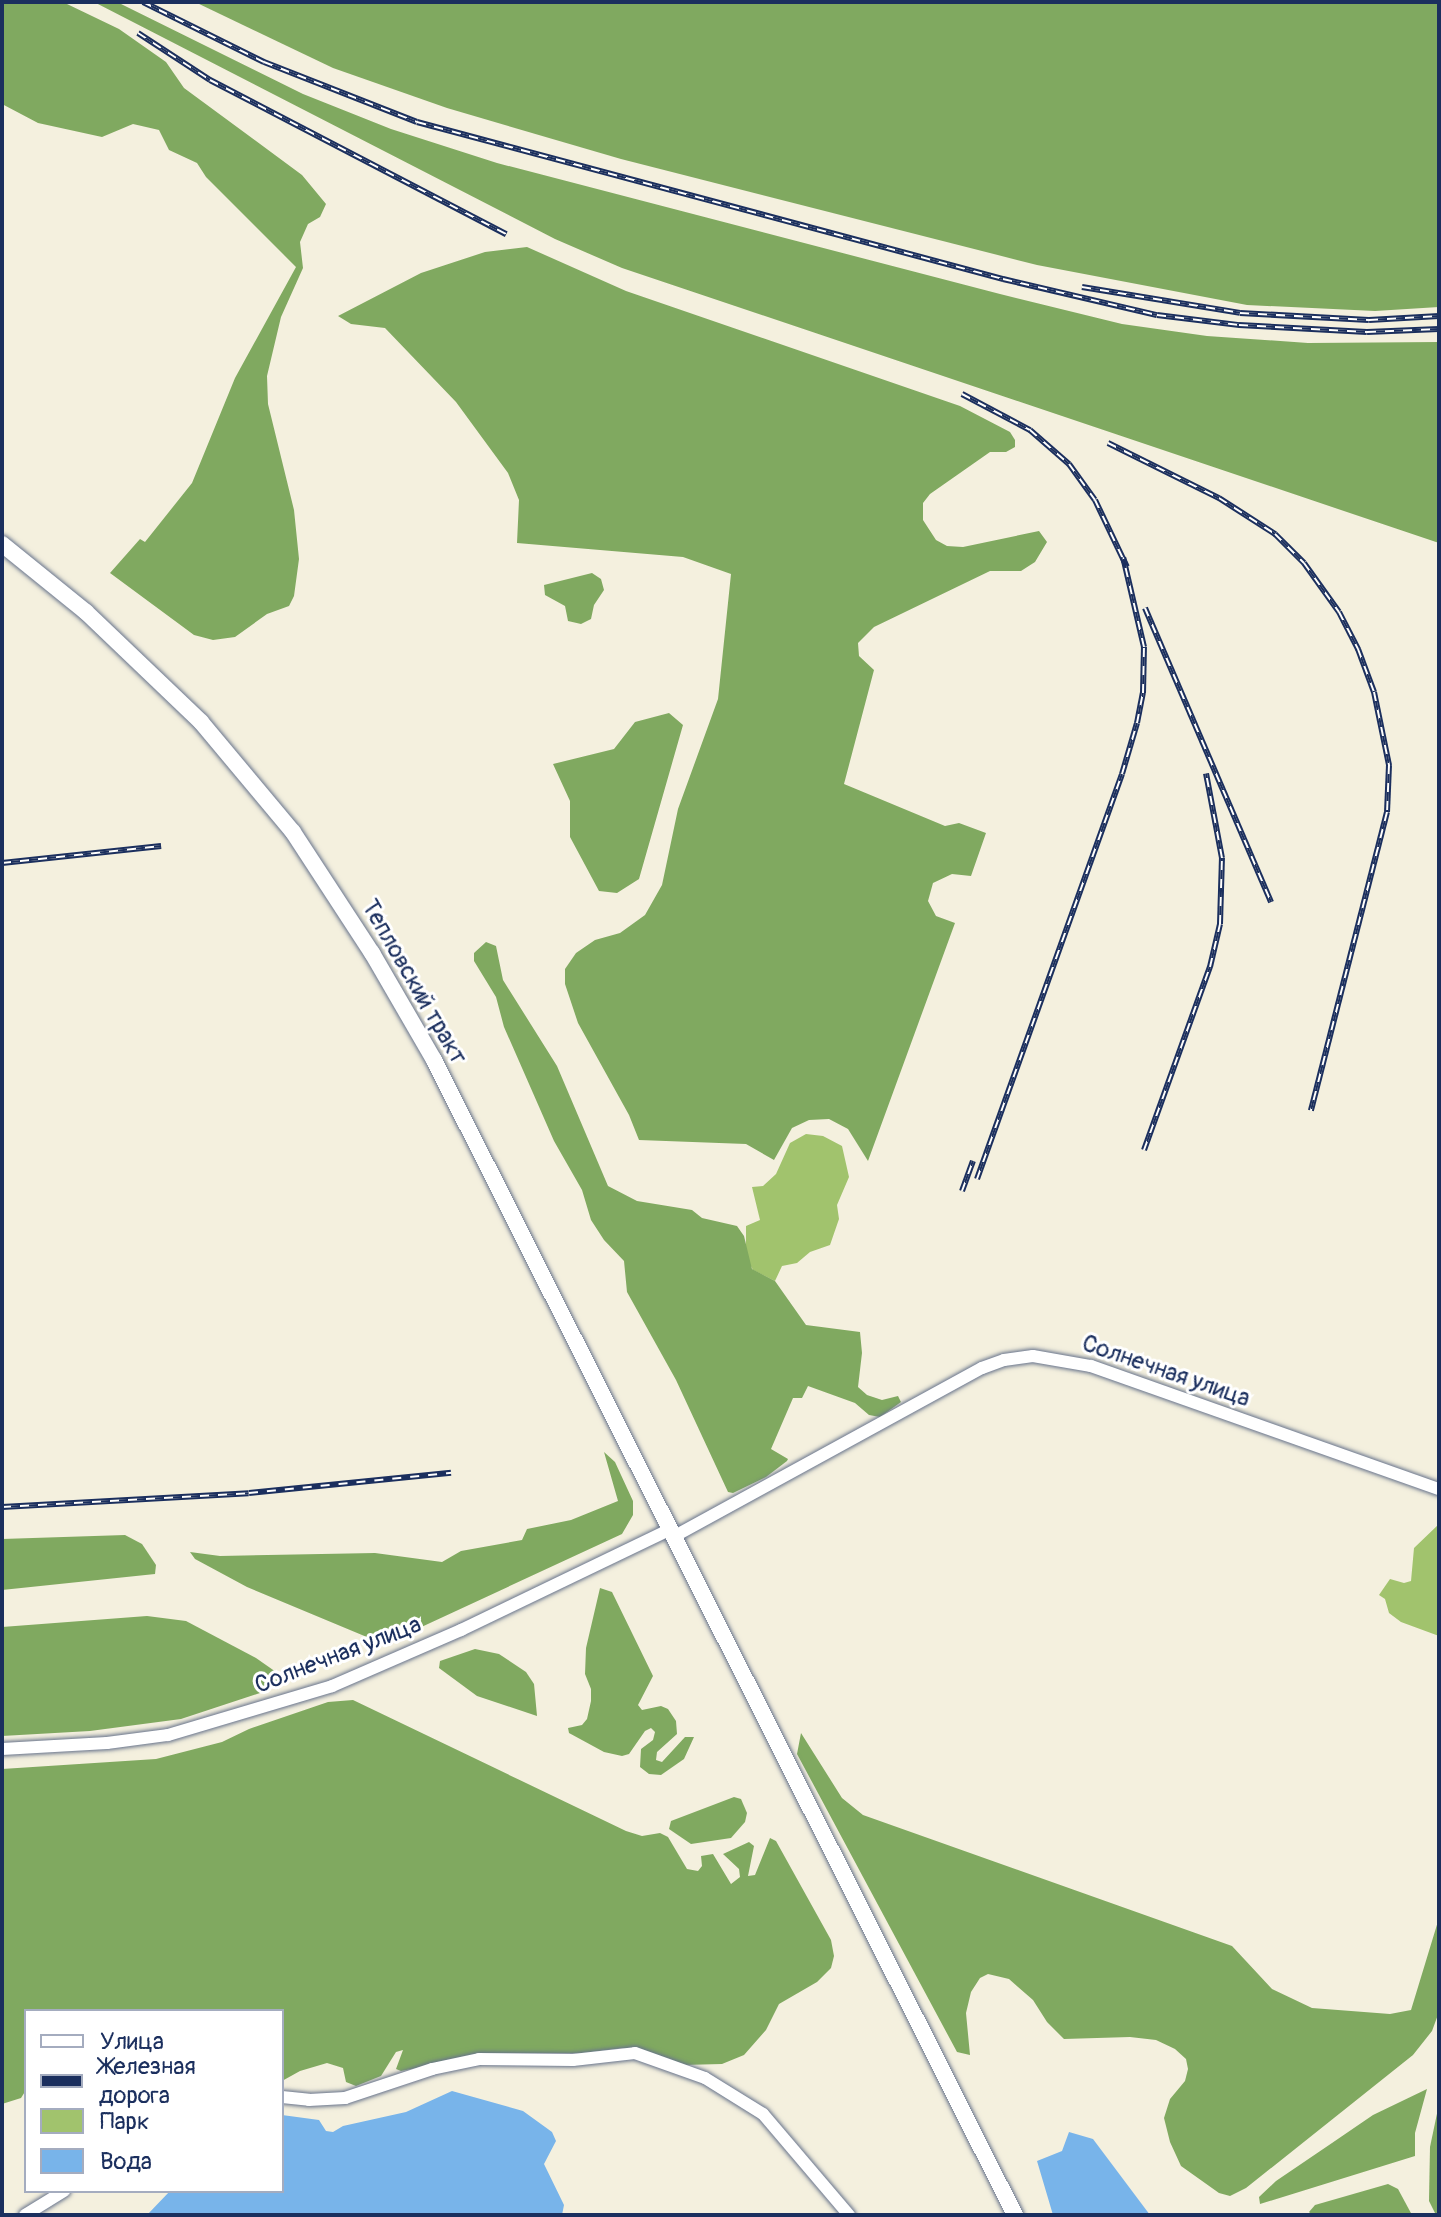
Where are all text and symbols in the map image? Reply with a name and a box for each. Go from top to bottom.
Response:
street label: Тепловский тракт [355,894,473,1070]
street label: Солнечная улица [1078,1329,1254,1413]
street label: Солнечная улица [251,1610,425,1700]
legend [24,2009,284,2193]
text: Улица [100,2027,164,2056]
text: Железная дорога [99,2052,196,2110]
text: Парк [100,2107,149,2136]
text: Вода [100,2147,152,2176]

